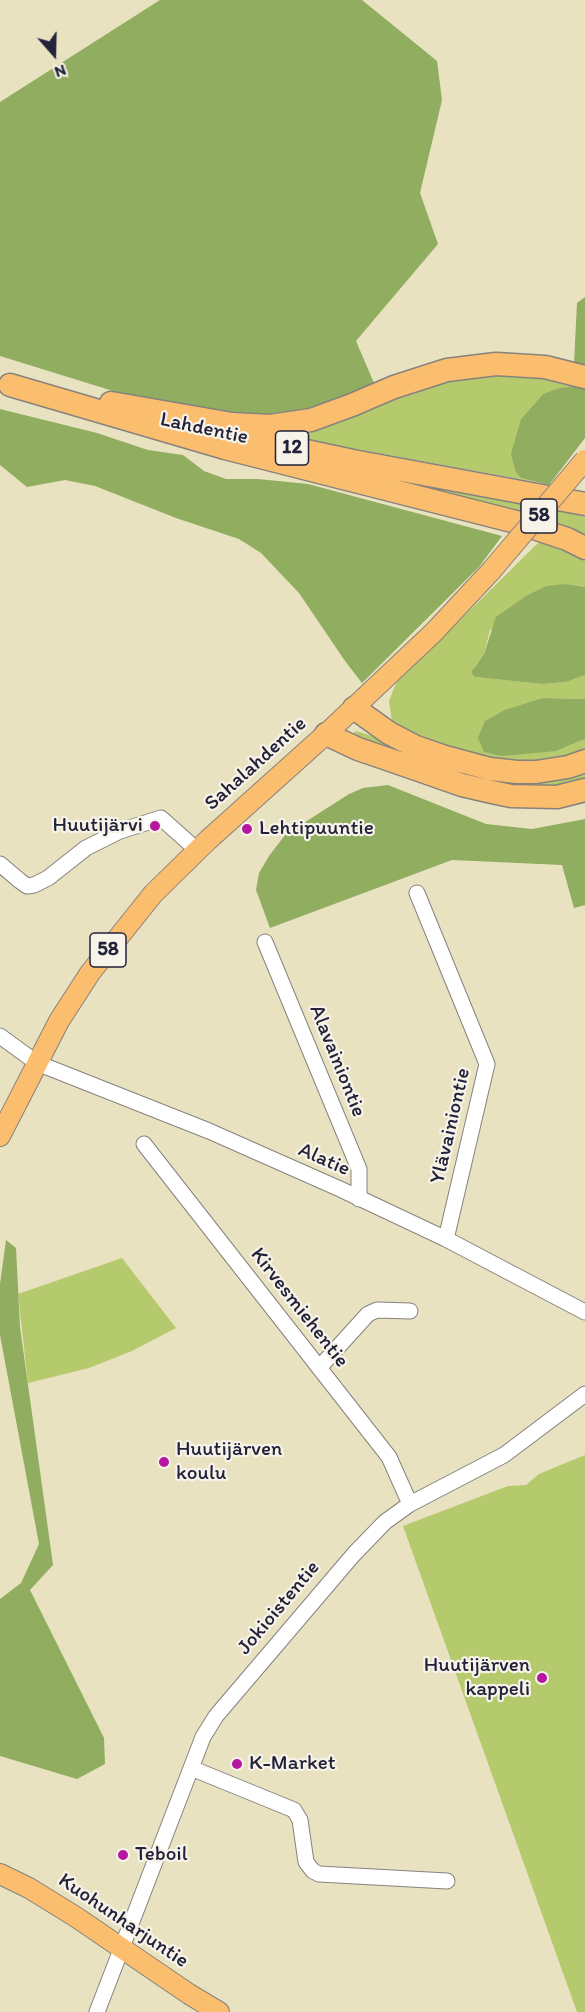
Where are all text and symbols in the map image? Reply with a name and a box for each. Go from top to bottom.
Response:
north arrow [24,24,84,84]
text: N [52,61,69,82]
street label: Lahdentie [158,407,250,451]
road number: 12 [276,431,308,465]
road number: 58 [521,499,557,533]
street label: Sahalahdentie [200,712,312,816]
place label: Huutijärvi [53,813,143,839]
place label: Lehtipuuntie [259,816,374,842]
marker: Huutijärvi [148,819,162,833]
marker: Lehtipuuntie [240,822,254,836]
road number: 58 [90,933,126,967]
street label: Alavainiontie [303,1001,371,1121]
street label: Ylävainiontie [425,1066,477,1186]
street label: Alatie [294,1138,354,1182]
street label: Kirvesmiehentie [244,1243,354,1373]
place label: Huutijärven koulu [176,1437,282,1487]
marker: Huutijärven koulu [157,1455,171,1469]
street label: Jokioistentie [232,1556,326,1660]
place label: Huutijärven kappeli [424,1653,530,1703]
marker: Huutijärven kappeli [535,1671,549,1685]
place label: K-Market [249,1751,336,1777]
marker: K-Market [230,1757,244,1771]
place label: Teboil [135,1842,188,1868]
marker: Teboil [116,1848,130,1862]
street label: Kuohunharjuntie [53,1868,193,1974]

